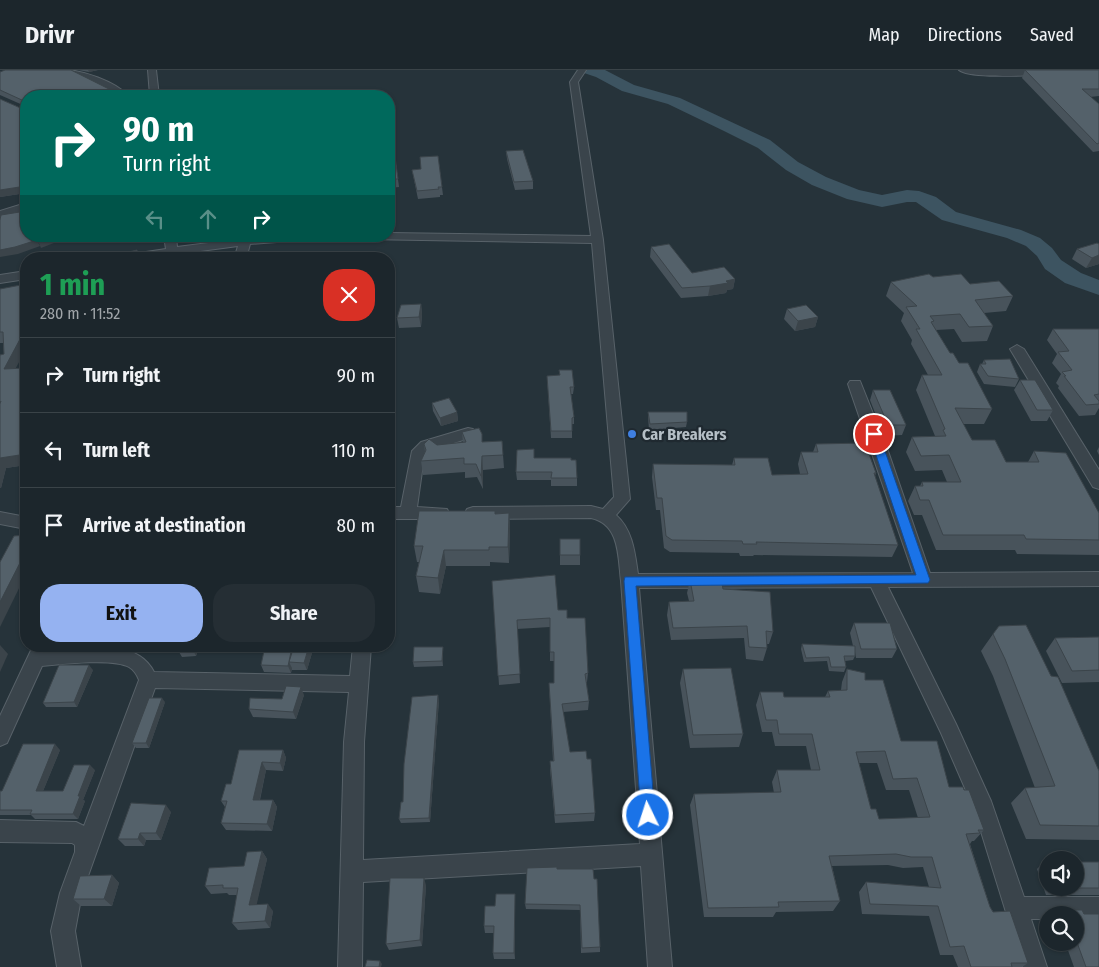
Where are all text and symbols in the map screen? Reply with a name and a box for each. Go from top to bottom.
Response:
text: Drivr [25,21,74,49]
text: Map [868,24,900,46]
text: Directions [928,24,1002,46]
text: Saved [1030,24,1074,46]
text: 90 m [123,108,194,150]
icon: right [40,110,105,175]
text: Turn right [123,150,211,177]
icon: left [141,205,169,233]
icon: ahead [194,205,222,233]
icon: right [247,205,275,233]
text: 1 min [40,267,105,303]
button: close [323,269,375,321]
text: 280 m · 11:52 [40,304,120,323]
icon: right [40,361,68,389]
text: Turn right [83,364,160,387]
text: 90 m [337,364,375,387]
pin [853,413,895,455]
icon: arrive [860,420,888,448]
place label: Car Breakers [642,425,726,444]
marker: Car Breakers [626,428,638,440]
icon: left [40,436,68,464]
text: Turn left [83,439,150,462]
text: 110 m [331,439,375,462]
icon: arrive [40,511,68,539]
text: Arrive at destination [83,514,246,537]
text: 80 m [337,514,375,537]
button: Exit [40,584,203,642]
button: Share [213,584,375,642]
position arrow [621,788,673,840]
map controls [1039,851,1084,951]
button: sound [1039,851,1084,896]
button: search [1039,906,1084,951]

